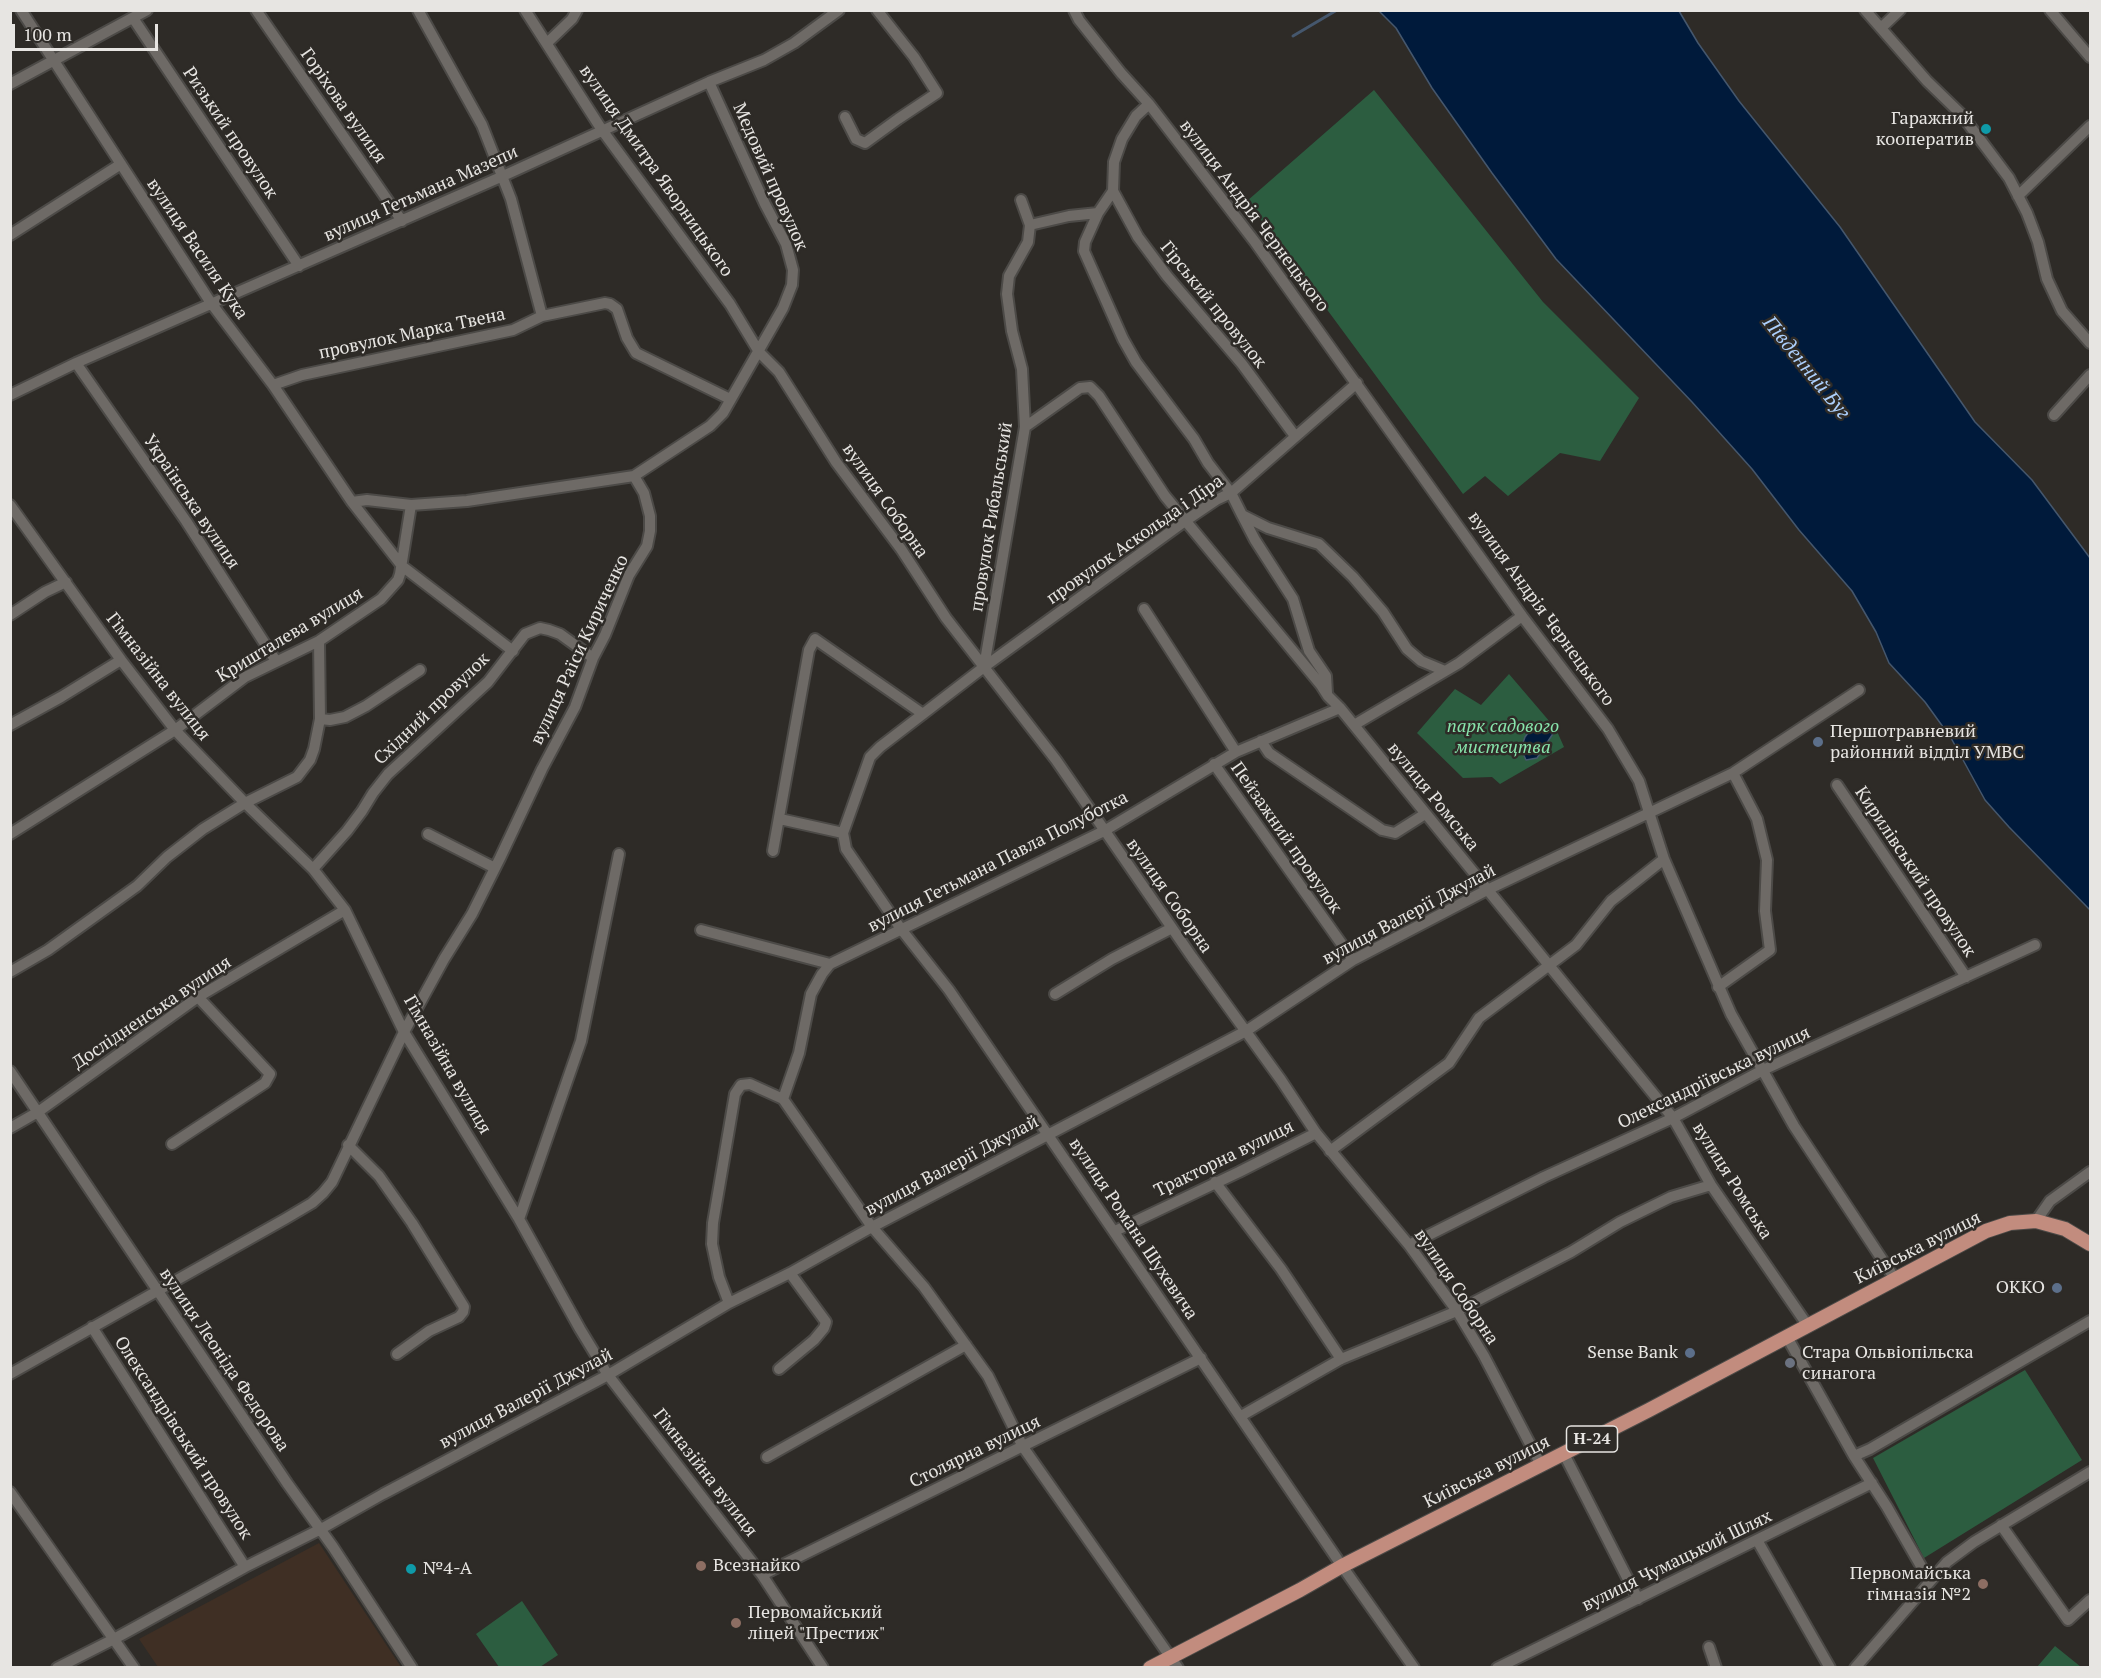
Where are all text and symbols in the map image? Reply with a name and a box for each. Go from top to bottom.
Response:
scale bar [15,12,160,50]
text: 100 m [23,22,72,46]
street label: Горіхова вулиця [295,44,391,168]
street label: вулиця Дмитра Яворницького [574,61,738,281]
street label: Ризький провулок [178,63,282,203]
street label: Медовий провулок [728,100,812,254]
place label: Гаражний кооператив [1876,108,1974,150]
street label: вулиця Андрія Чернецького [1175,116,1333,316]
marker: Гаражний кооператив [1979,122,1993,136]
street label: вулиця Гетьмана Мазепи [321,141,521,247]
street label: вулиця Василя Кука [142,174,252,324]
street label: Гірський провулок [1155,237,1271,373]
street label: провулок Марка Твена [317,304,507,364]
water label: Південний Буг [1757,312,1855,424]
street label: провулок Рибальський [966,421,1018,613]
street label: Українська вулиця [138,431,244,573]
street label: вулиця Соборна [837,439,933,563]
street label: провулок Аскольда і Діра [1042,471,1228,609]
street label: вулиця Андрія Чернецького [1463,508,1619,710]
street label: вулиця Раїси Кириченко [526,552,634,748]
street label: Кришталева вулиця [213,583,367,687]
street label: Гімназійна вулиця [101,609,215,745]
street label: Східний провулок [370,648,494,770]
park label: парк садового мистецтва [1447,716,1559,758]
place label: Першотравневий районний відділ УМВС [1830,721,2024,764]
marker: Першотравневий районний відділ УМВС [1811,735,1825,749]
street label: вулиця Ромська [1383,738,1483,856]
street label: Пейзажний провулок [1226,758,1346,918]
street label: Кирилівський провулок [1850,783,1980,961]
street label: вулиця Гетьмана Павла Полуботка [864,787,1132,937]
street label: вулиця Соборна [1121,834,1217,958]
street label: вулиця Валерії Джулай [1319,860,1499,970]
street label: Дослідненська вулиця [69,952,235,1074]
street label: Гімназійна вулиця [399,992,495,1138]
street label: Олександріївська вулиця [1614,1022,1814,1134]
street label: вулиця Валерії Джулай [862,1111,1042,1221]
street label: Тракторна вулиця [1151,1116,1297,1202]
street label: вулиця Ромська [1687,1119,1777,1243]
street label: вулиця Романа Шухевича [1064,1134,1202,1324]
street label: Київська вулиця [1851,1207,1985,1289]
street label: вулиця Соборна [1409,1225,1503,1349]
street label: вулиця Леоніда Федорова [154,1264,294,1456]
place label: ОККО [1996,1277,2045,1299]
marker: ОККО [2050,1281,2064,1295]
street label: Олександрівський провулок [109,1333,257,1543]
place label: Sense Bank [1587,1342,1678,1364]
place label: Стара Ольвіопільска синагога [1802,1342,1973,1384]
street label: вулиця Валерії Джулай [436,1344,616,1454]
marker: Sense Bank [1683,1346,1697,1360]
marker: Стара Ольвіопільска синагога [1783,1356,1797,1370]
street label: Гімназійна вулиця [648,1405,762,1541]
street label: Столярна вулиця [906,1411,1044,1493]
road number: Н-24 [1566,1426,1618,1452]
street label: Київська вулиця [1420,1431,1554,1513]
street label: вулиця Чумацький Шлях [1579,1506,1775,1616]
place label: Всезнайко [713,1555,800,1577]
place label: №4-А [423,1558,472,1580]
marker: Всезнайко [694,1559,708,1573]
marker: №4-А [404,1562,418,1576]
place label: Первомайська гімназія №2 [1850,1563,1971,1606]
marker: Первомайська гімназія №2 [1976,1577,1990,1591]
place label: Первомайський ліцей "Престиж" [748,1602,886,1644]
marker: Первомайський ліцей "Престиж" [729,1616,743,1630]

